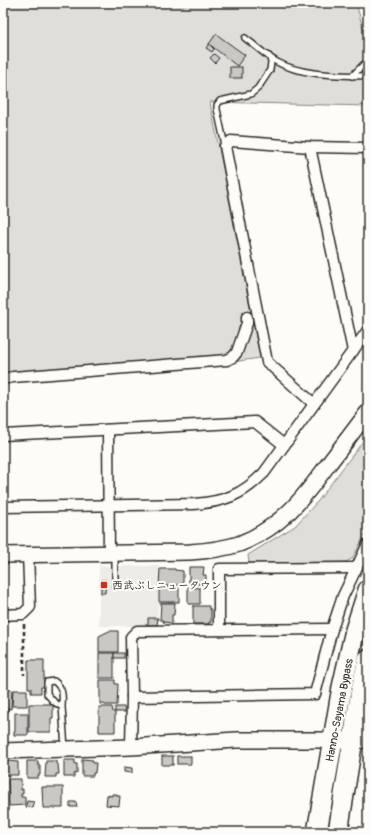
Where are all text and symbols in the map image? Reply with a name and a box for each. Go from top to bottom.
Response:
place label: 西武ぶしニュータウン [112,579,222,592]
marker: 西武ぶしニュータウン [99,580,109,590]
street label: Hanno-Sayama Bypass [323,657,356,763]

